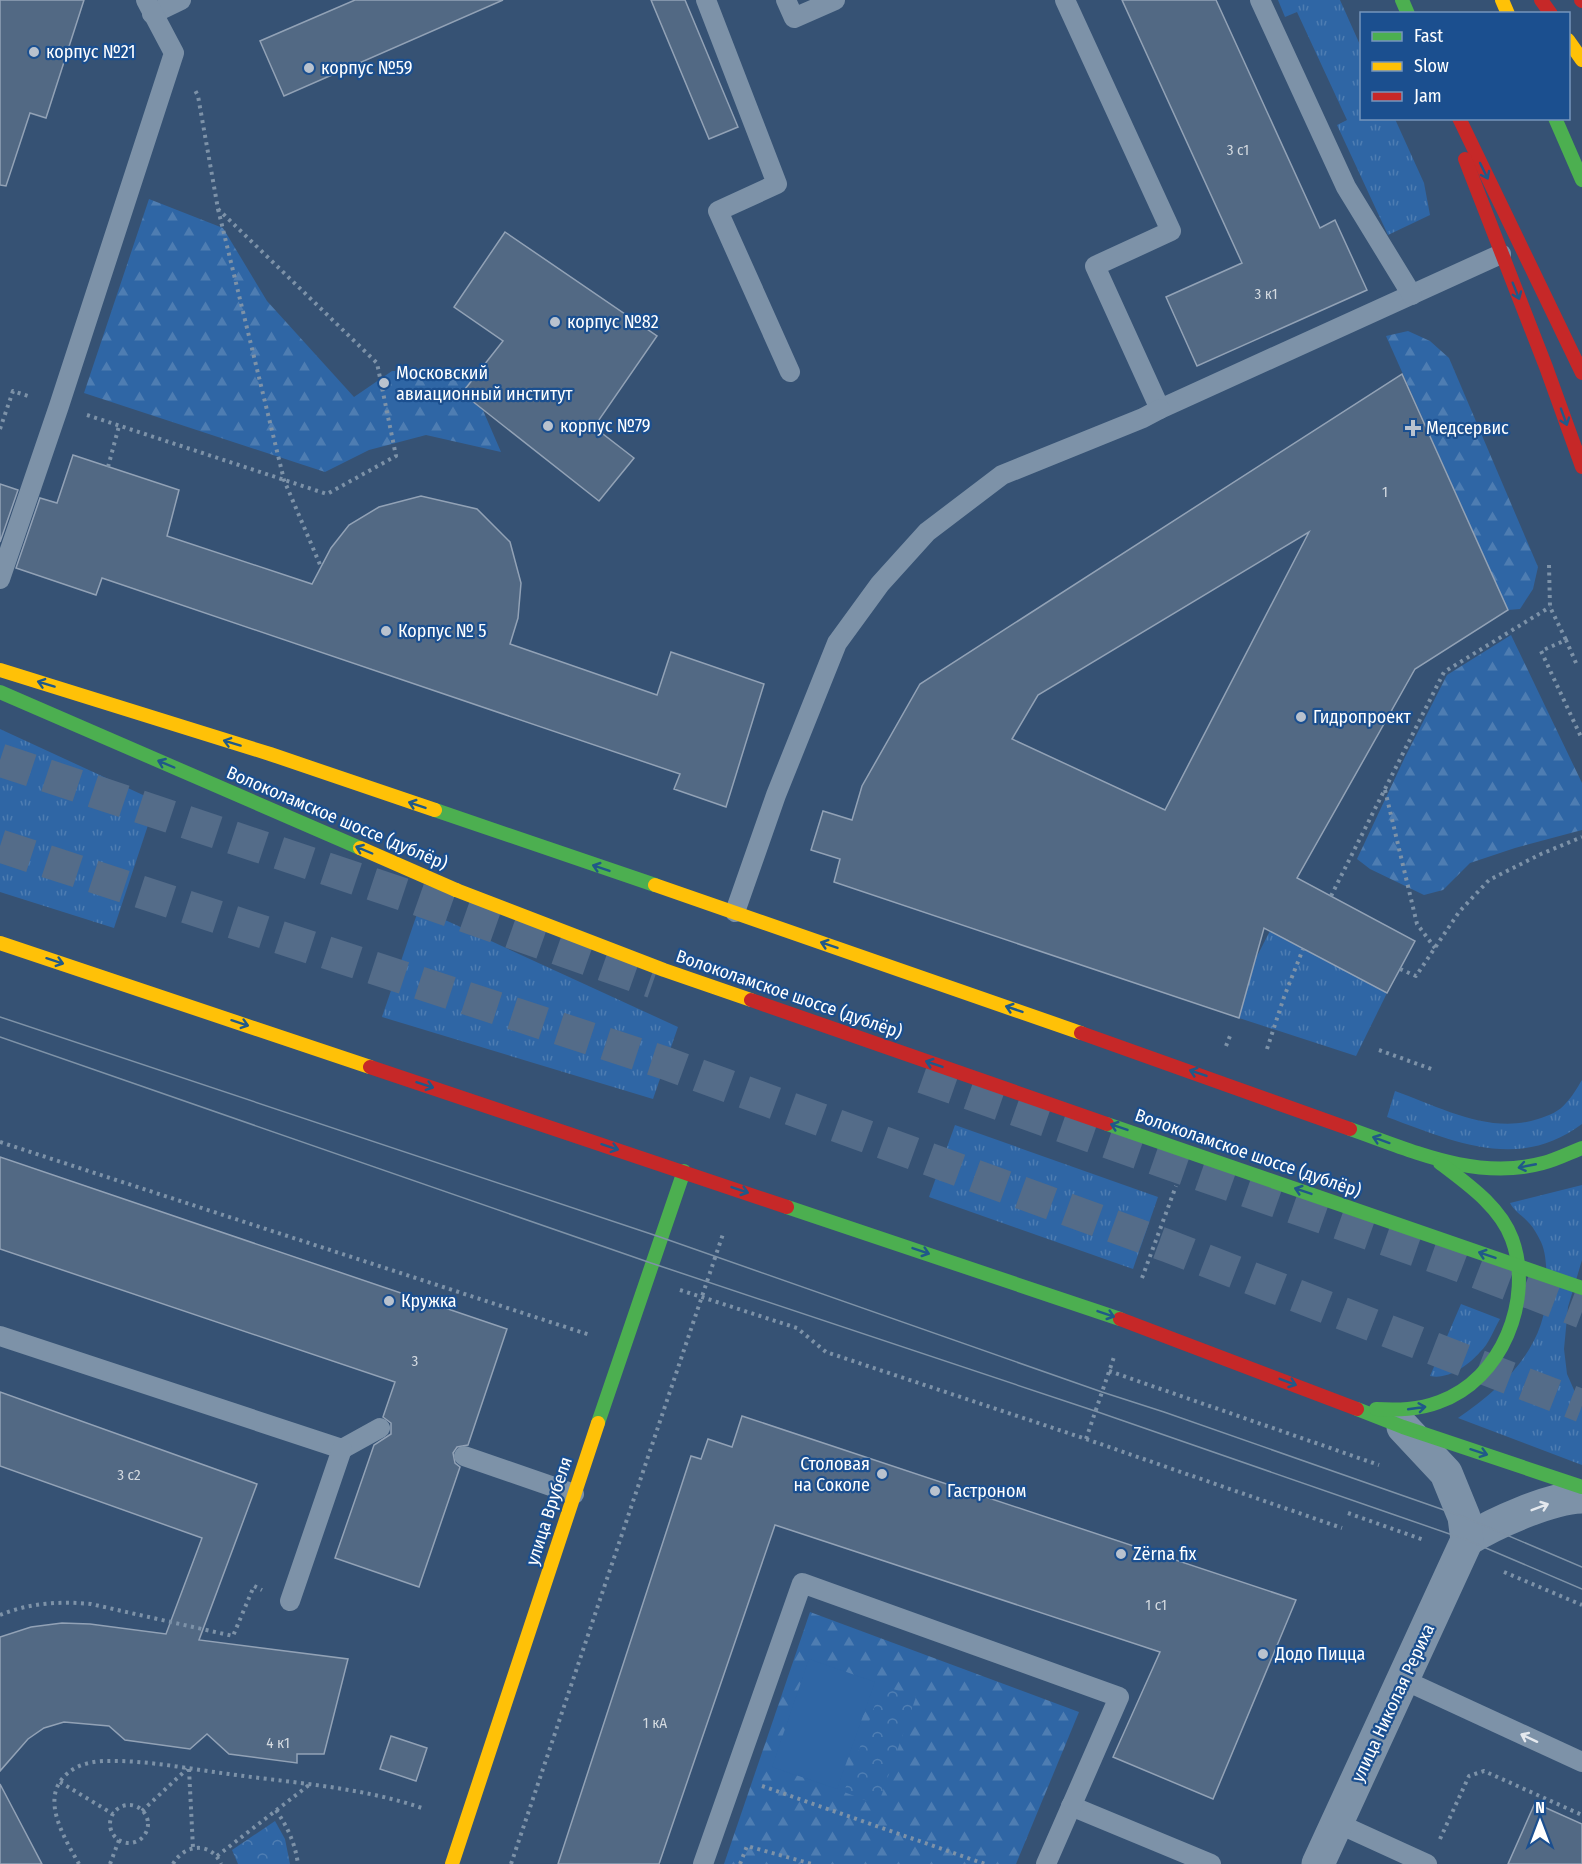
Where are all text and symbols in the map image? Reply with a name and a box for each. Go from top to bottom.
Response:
legend [1360,12,1570,120]
text: Fast [1414,25,1443,47]
place label: корпус №21 [46,41,135,63]
marker: корпус №21 [27,45,41,59]
text: Slow [1414,55,1449,77]
place label: корпус №59 [321,57,413,79]
marker: корпус №59 [302,61,316,75]
text: Jam [1414,85,1442,107]
house number: 3 с1 [1227,141,1249,159]
one-way arrow [1479,162,1491,180]
one-way arrow [1511,281,1522,299]
house number: 3 к1 [1255,285,1278,303]
place label: корпус №82 [567,311,659,333]
marker: корпус №82 [548,315,562,329]
place label: Московский авиационный институт [396,362,573,405]
marker: Московский авиационный институт [377,376,391,390]
one-way arrow [1559,407,1570,426]
place label: корпус №79 [560,415,650,437]
place label: Медсервис [1426,417,1509,439]
marker: корпус №79 [541,419,555,433]
marker: Медсервис [1404,419,1422,437]
house number: 1 [1382,483,1388,501]
place label: Корпус № 5 [398,620,486,642]
marker: Корпус № 5 [379,624,393,638]
one-way arrow [37,678,56,689]
place label: Гидропроект [1313,706,1412,728]
marker: Гидропроект [1294,710,1308,724]
one-way arrow [223,736,242,747]
one-way arrow [157,757,175,769]
street label: Волоколамское шоссе (дублёр) [223,761,451,875]
one-way arrow [408,798,427,809]
one-way arrow [355,844,374,855]
one-way arrow [592,862,611,873]
one-way arrow [820,939,839,950]
street label: Волоколамское шоссе (дублёр) [673,945,905,1043]
one-way arrow [46,957,64,968]
one-way arrow [1005,1003,1023,1014]
one-way arrow [230,1018,249,1029]
one-way arrow [925,1057,944,1068]
one-way arrow [1189,1067,1208,1078]
one-way arrow [415,1080,434,1091]
street label: Волоколамское шоссе (дублёр) [1132,1104,1364,1202]
one-way arrow [1110,1121,1128,1132]
one-way arrow [1372,1134,1391,1145]
one-way arrow [600,1142,619,1153]
one-way arrow [1517,1161,1537,1172]
one-way arrow [730,1185,749,1196]
one-way arrow [1294,1185,1313,1196]
one-way arrow [911,1247,930,1258]
one-way arrow [1478,1249,1497,1260]
place label: Кружка [401,1290,457,1312]
marker: Кружка [382,1294,396,1308]
one-way arrow [1096,1309,1115,1320]
house number: 3 [412,1352,419,1370]
one-way arrow [1278,1378,1297,1389]
one-way arrow [1406,1402,1426,1413]
one-way arrow [1469,1448,1488,1459]
place label: Столовая на Соколе [793,1453,870,1496]
street label: улица Врубеля [521,1454,577,1568]
house number: 3 с2 [117,1466,141,1484]
marker: Столовая на Соколе [875,1467,889,1481]
place label: Гастроном [947,1480,1026,1502]
marker: Гастроном [928,1484,942,1498]
one-way arrow [1530,1501,1549,1512]
place label: Zёrna fix [1133,1543,1197,1565]
marker: Zёrna fix [1114,1547,1128,1561]
house number: 1 с1 [1145,1596,1167,1614]
street label: улица Николая Рериха [1347,1620,1439,1786]
place label: Додо Пицца [1274,1643,1366,1665]
marker: Додо Пицца [1256,1647,1270,1661]
house number: 1 кА [643,1714,667,1732]
one-way arrow [1520,1731,1538,1743]
house number: 4 к1 [266,1734,290,1752]
north arrow [1510,1792,1570,1852]
text: N [1535,1798,1545,1817]

